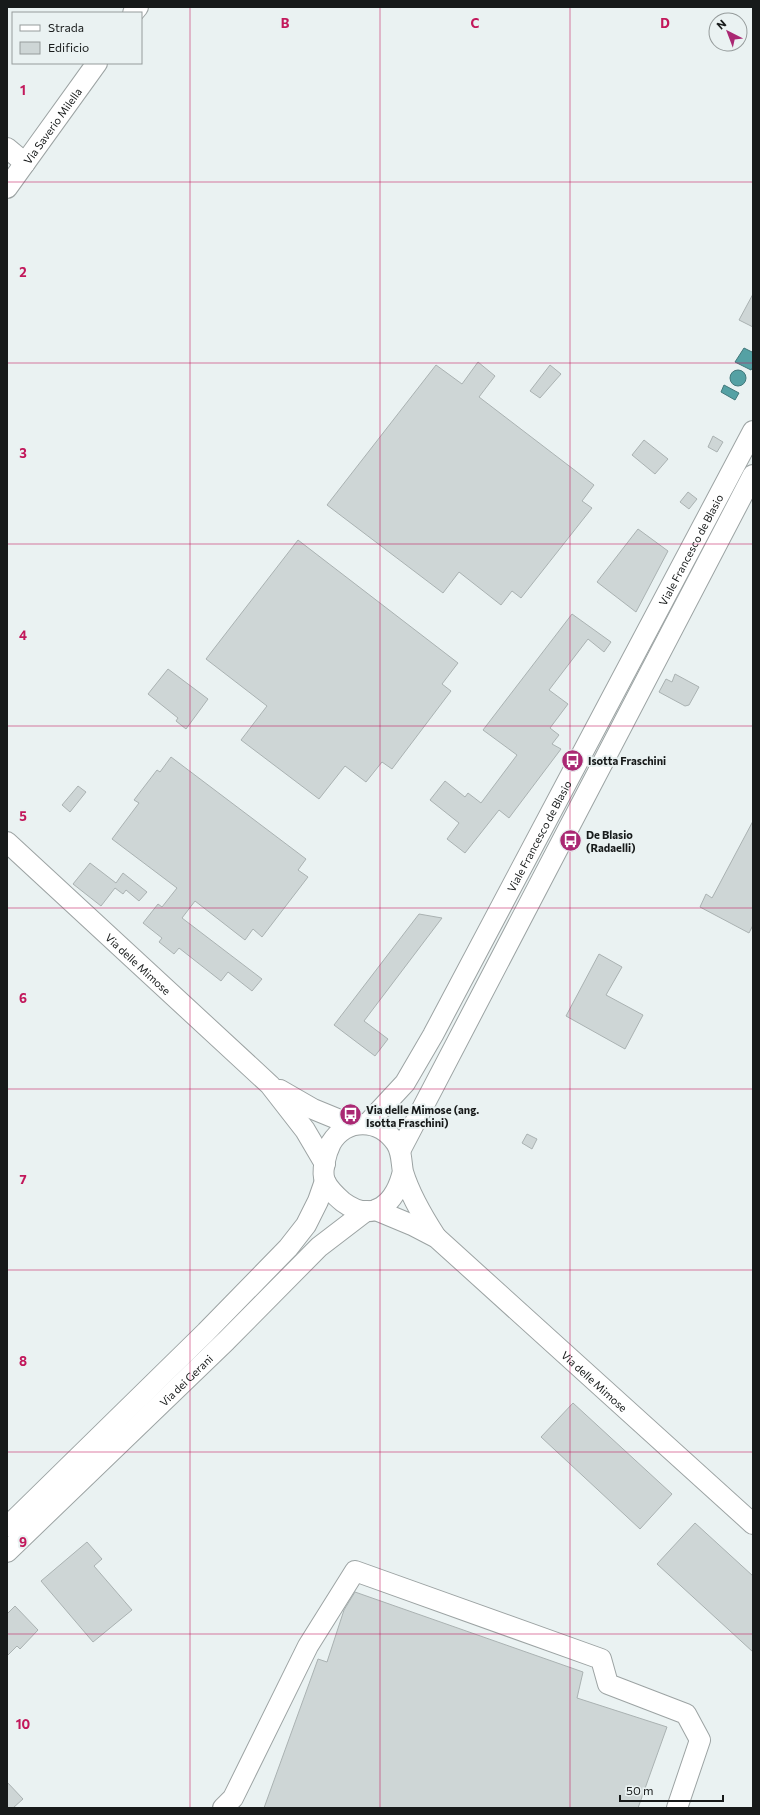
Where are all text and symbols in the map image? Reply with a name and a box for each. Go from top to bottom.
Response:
legend [12,12,142,64]
north arrow [708,12,748,52]
text: B [281,15,290,31]
text: C [471,15,480,31]
text: D [660,15,670,31]
text: N [714,17,728,32]
text: Strada [48,20,84,34]
text: Edificio [48,40,89,54]
text: 1 [20,82,26,98]
street label: Via Saverio Milella [20,85,84,166]
text: 2 [19,264,27,280]
text: 3 [19,445,27,461]
street label: Viale Francesco de Blasio [655,491,725,607]
text: 4 [19,627,27,643]
bus stop icon: Isotta Fraschini [560,747,586,773]
place label: Isotta Fraschini [588,754,666,767]
street label: Viale Francesco de Blasio [504,777,574,894]
text: 5 [19,808,27,824]
bus stop icon: De Blasio (Radaelli) [557,827,583,853]
place label: De Blasio (Radaelli) [586,828,636,854]
street label: Via delle Mimose [103,930,174,997]
text: 6 [19,990,27,1006]
bus stop icon: Via delle Mimose (ang. Isotta Fraschini) [338,1102,364,1128]
place label: Via delle Mimose (ang. Isotta Fraschini) [366,1103,479,1129]
text: 7 [19,1171,27,1187]
street label: Via delle Mimose [559,1348,631,1414]
street label: Via dei Gerani [156,1351,215,1408]
text: 8 [19,1353,27,1369]
text: 9 [19,1534,27,1550]
text: 10 [16,1716,31,1732]
scale bar [620,1777,723,1803]
text: 50 m [626,1783,654,1797]

